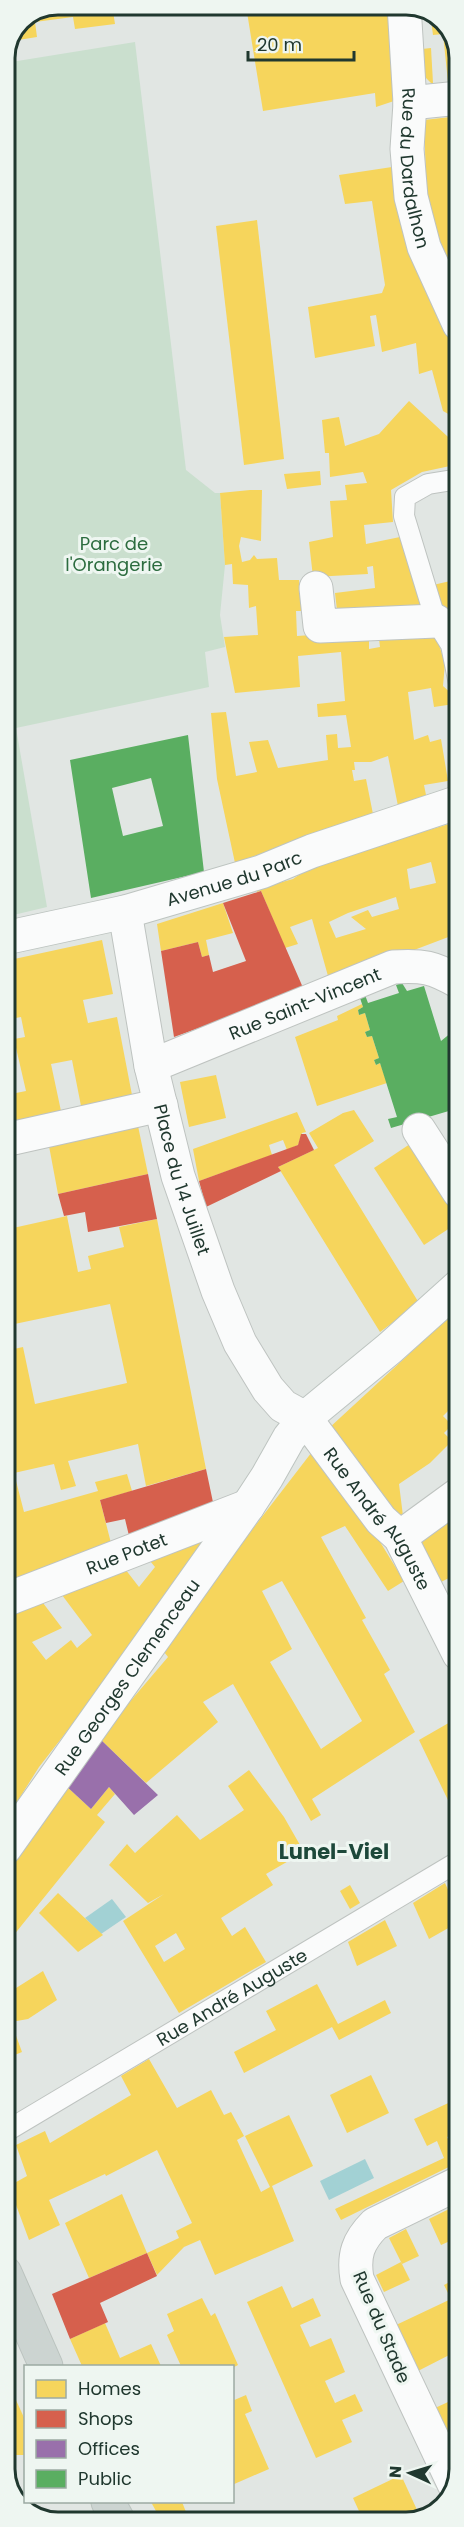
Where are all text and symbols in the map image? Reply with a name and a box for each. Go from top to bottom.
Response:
scale bar [248,24,354,62]
text: 20 m [257,32,302,57]
street label: Rue du Dardalhon [394,87,436,251]
park label: Parc de l'Orangerie [65,531,163,577]
street label: Avenue du Parc [163,844,306,912]
street label: Rue Saint-Vincent [225,961,384,1045]
street label: Place du 14 Juillet [148,1101,217,1258]
street label: Rue André Auguste [318,1442,437,1594]
street label: Rue Potet [82,1526,170,1580]
street label: Rue Georges Clemenceau [48,1573,205,1780]
district label: Lunel-Viel [279,1837,389,1866]
street label: Rue André Auguste [152,1942,312,2051]
street label: Rue du Stade [347,2267,417,2387]
legend [24,2365,234,2503]
text: Homes [78,2376,141,2401]
text: Shops [78,2406,133,2431]
text: Offices [78,2436,140,2461]
north arrow [380,2443,440,2503]
text: N [384,2465,407,2479]
text: Public [78,2466,132,2491]

